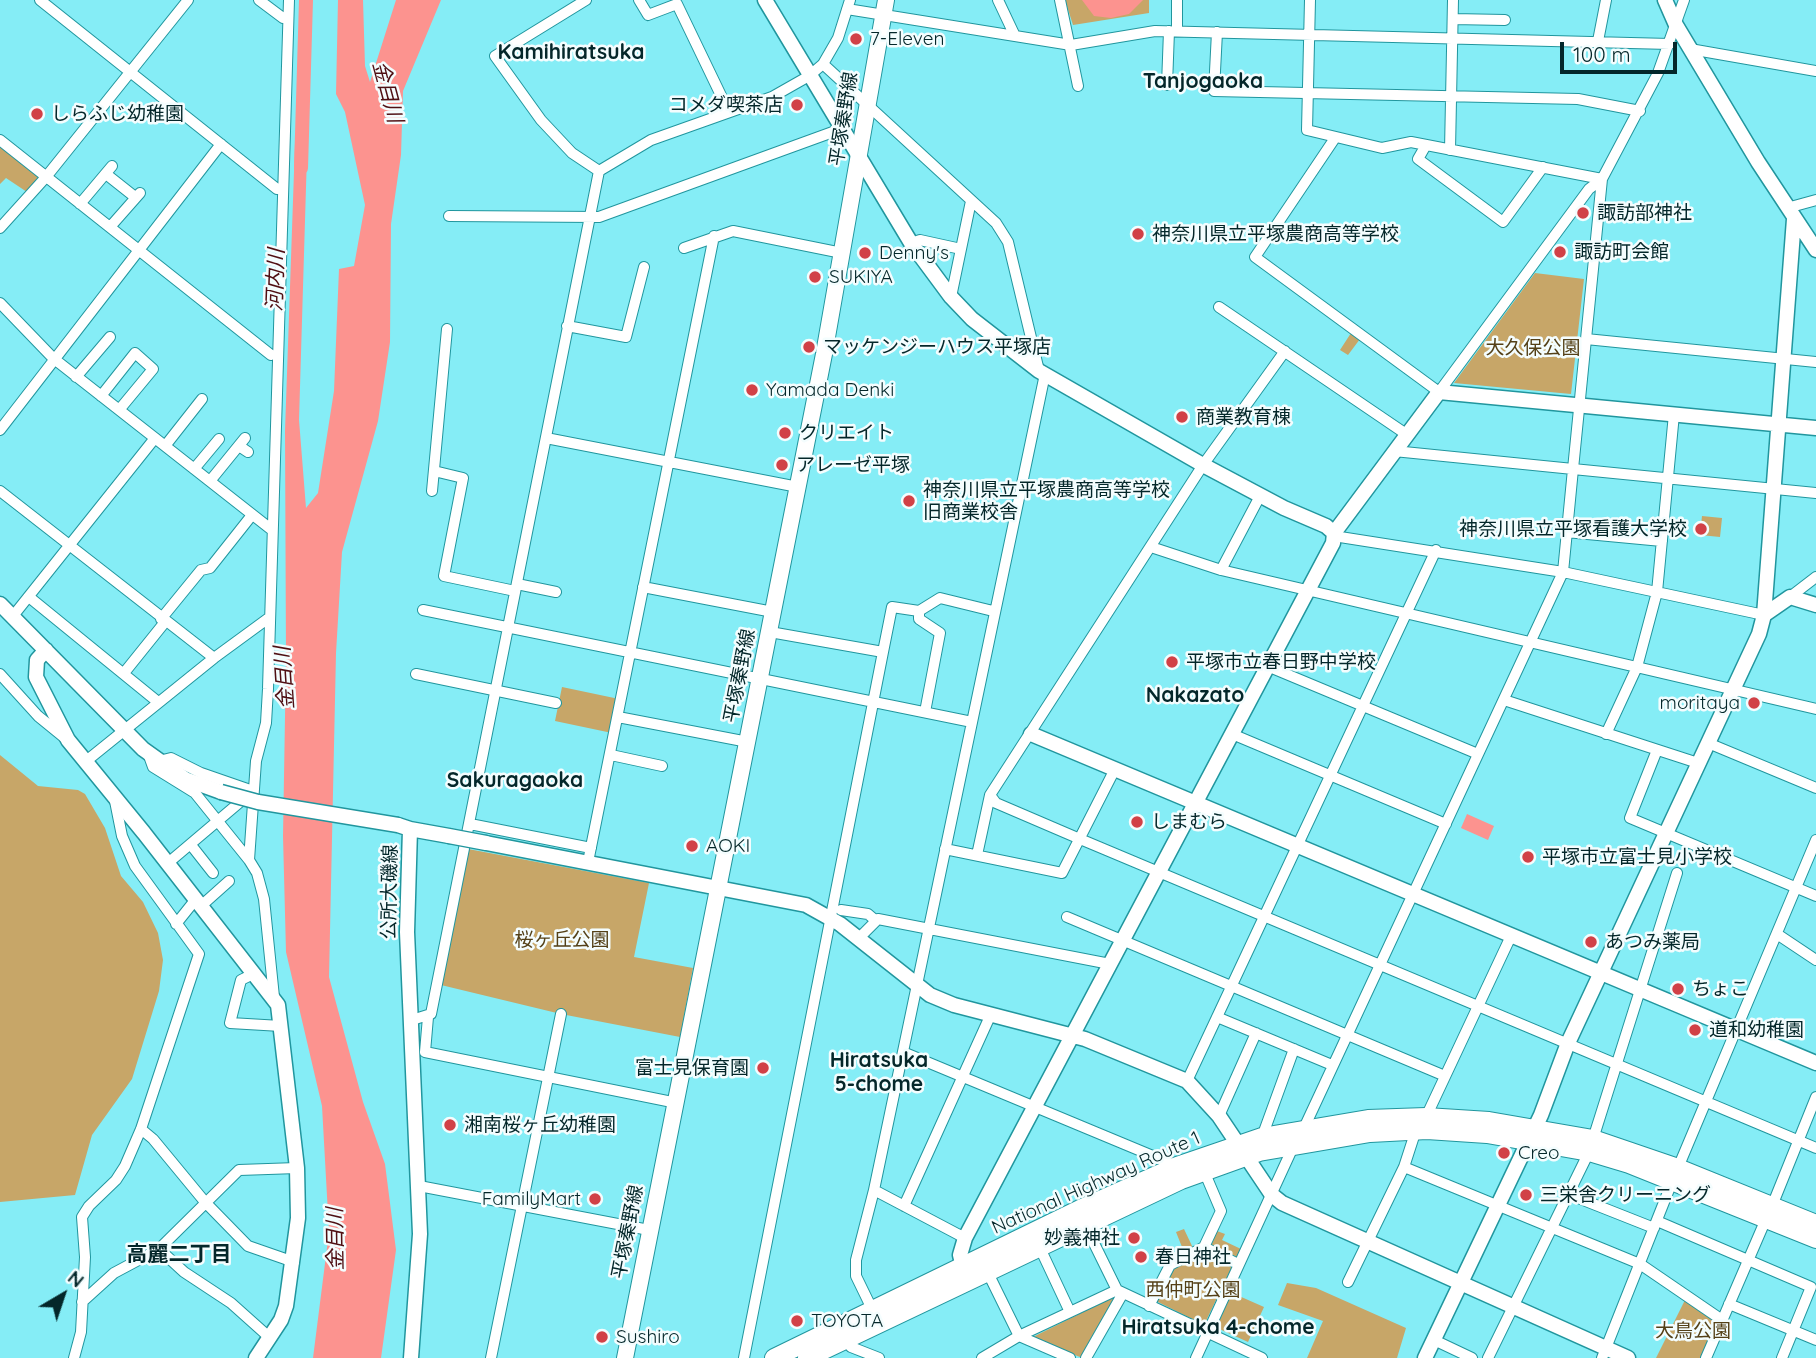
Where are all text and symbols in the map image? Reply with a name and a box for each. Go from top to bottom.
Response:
place label: 7-Eleven [870,28,944,50]
scale bar [1564,28,1681,72]
marker: 7-Eleven [848,31,864,47]
district label: Kamihiratsuka [497,40,645,66]
text: 100 m [1573,41,1631,67]
water label: 金目川 [367,58,407,126]
district label: Tanjogaoka [1143,69,1263,95]
street label: 平塚秦野線 [825,70,863,168]
place label: コメダ喫茶店 [669,94,783,116]
marker: コメダ喫茶店 [789,97,805,113]
place label: しらふじ幼稚園 [51,103,184,125]
marker: しらふじ幼稚園 [29,106,45,122]
place label: 諏訪部神社 [1597,202,1692,224]
marker: 諏訪部神社 [1575,205,1591,221]
place label: 神奈川県立平塚農商高等学校 [1152,223,1399,245]
marker: 神奈川県立平塚農商高等学校 [1130,226,1146,242]
place label: 諏訪町会館 [1574,241,1669,263]
place label: Denny's [879,242,949,264]
marker: 諏訪町会館 [1552,244,1568,260]
marker: Denny's [857,245,873,261]
water label: 河内川 [262,248,290,312]
place label: SUKIYA [829,266,893,288]
marker: SUKIYA [807,269,823,285]
place label: マッケンジーハウス平塚店 [823,336,1051,358]
park label: 大久保公園 [1486,337,1580,359]
marker: マッケンジーハウス平塚店 [801,339,817,355]
place label: Yamada Denki [766,379,894,401]
marker: Yamada Denki [744,382,760,398]
place label: 商業教育棟 [1196,406,1291,428]
marker: 商業教育棟 [1174,409,1190,425]
place label: クリエイト [799,422,894,444]
marker: クリエイト [777,425,793,441]
place label: アレーゼ平塚 [796,454,910,476]
marker: アレーゼ平塚 [774,457,790,473]
place label: 神奈川県立平塚農商高等学校 旧商業校舎 [923,479,1170,523]
marker: 神奈川県立平塚農商高等学校 旧商業校舎 [901,493,917,509]
place label: 神奈川県立平塚看護大学校 [1459,518,1687,540]
marker: 神奈川県立平塚看護大学校 [1693,521,1709,537]
street label: 平塚秦野線 [720,627,760,725]
water label: 金目川 [270,646,300,710]
place label: 平塚市立春日野中学校 [1186,651,1376,673]
marker: 平塚市立春日野中学校 [1164,654,1180,670]
district label: Nakazato [1146,683,1244,709]
place label: moritaya [1660,692,1740,714]
marker: moritaya [1746,695,1762,711]
district label: Sakuragaoka [447,768,583,794]
place label: しまむら [1151,811,1227,833]
marker: しまむら [1129,814,1145,830]
place label: AOKI [706,835,750,857]
marker: AOKI [684,838,700,854]
street label: 公所大磯線 [378,844,402,940]
place label: 平塚市立富士見小学校 [1542,846,1732,868]
marker: 平塚市立富士見小学校 [1520,849,1536,865]
park label: 桜ヶ丘公園 [515,929,609,951]
place label: あつみ薬局 [1605,931,1700,953]
marker: あつみ薬局 [1583,934,1599,950]
place label: ちょこ [1692,978,1749,1000]
marker: ちょこ [1670,981,1686,997]
place label: 道和幼稚園 [1709,1019,1804,1041]
marker: 道和幼稚園 [1687,1022,1703,1038]
district label: Hiratsuka 5-chome [830,1048,928,1098]
place label: 富士見保育園 [635,1057,749,1079]
marker: 富士見保育園 [755,1060,771,1076]
place label: 湘南桜ヶ丘幼稚園 [464,1114,616,1136]
marker: 湘南桜ヶ丘幼稚園 [442,1117,458,1133]
street label: National Highway Route 1 [988,1127,1204,1239]
place label: Creo [1518,1142,1560,1164]
marker: Creo [1496,1145,1512,1161]
street label: 平塚秦野線 [608,1183,648,1281]
place label: 三栄舎クリーニング [1540,1184,1711,1206]
marker: 三栄舎クリーニング [1518,1187,1534,1203]
place label: FamilyMart [482,1188,581,1210]
marker: FamilyMart [587,1191,603,1207]
water label: 金目川 [323,1207,349,1271]
place label: 妙義神社 [1044,1227,1120,1249]
marker: 妙義神社 [1126,1230,1142,1246]
district label: 高麗二丁目 [127,1242,231,1268]
place label: 春日神社 [1155,1246,1231,1268]
marker: 春日神社 [1133,1249,1149,1265]
north arrow [28,1260,98,1330]
text: N [63,1265,89,1292]
park label: 西仲町公園 [1146,1279,1240,1301]
place label: TOYOTA [811,1310,883,1332]
marker: TOYOTA [789,1313,805,1329]
district label: Hiratsuka 4-chome [1121,1315,1315,1341]
park label: 大鳥公園 [1655,1320,1731,1342]
place label: Sushiro [616,1326,680,1348]
marker: Sushiro [594,1329,610,1345]

